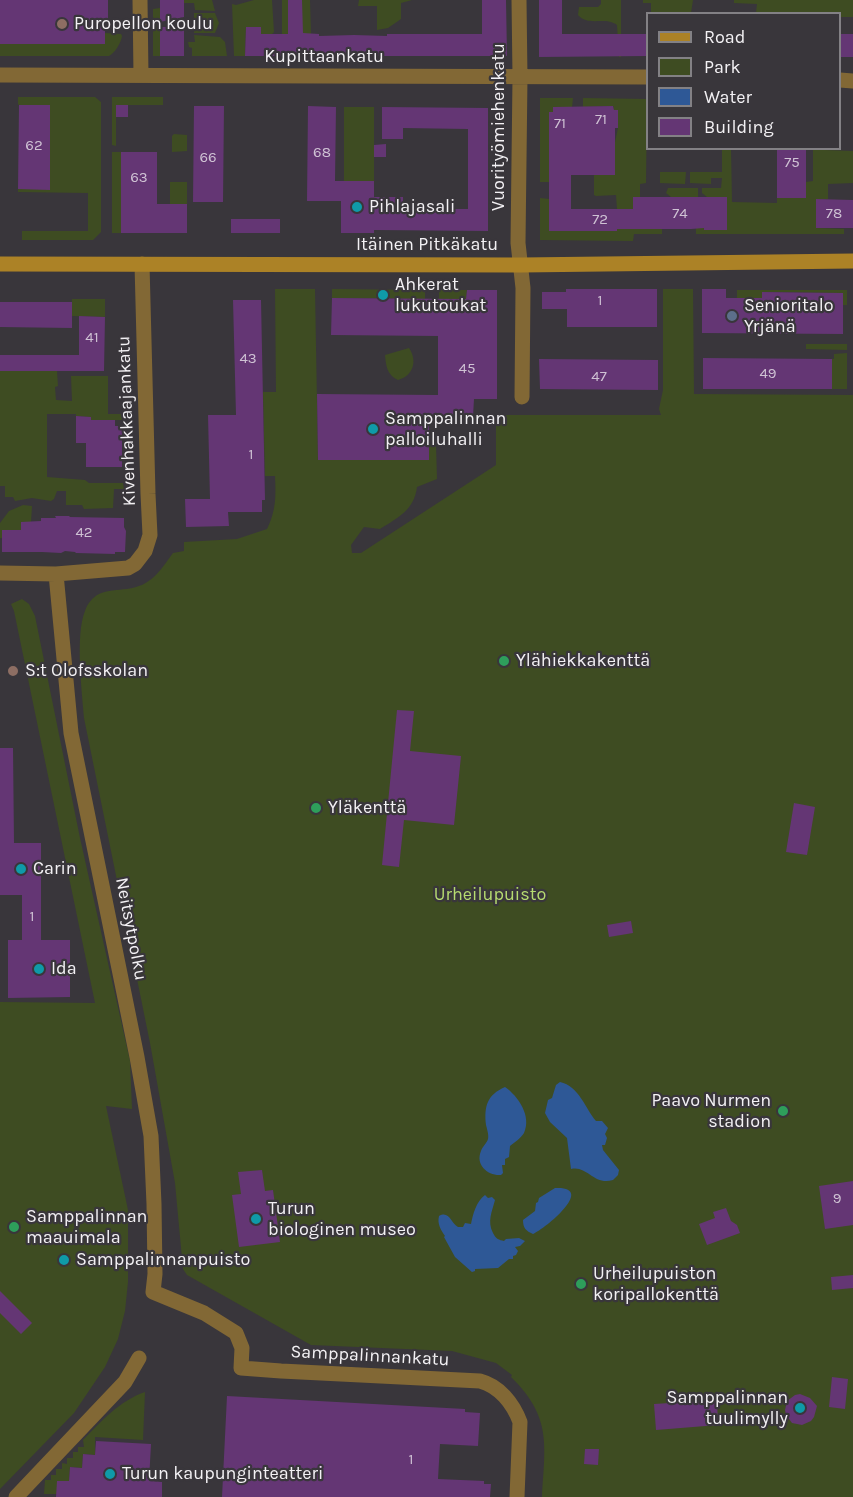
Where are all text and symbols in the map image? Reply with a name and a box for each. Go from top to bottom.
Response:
legend [646,12,841,150]
place label: Puropellon koulu [74,13,213,35]
marker: Puropellon koulu [55,17,69,31]
text: Road [704,26,745,48]
street label: Vuorityömiehenkatu [488,43,510,211]
street label: Kupittaankatu [264,46,384,68]
text: Park [704,56,741,78]
text: Water [704,86,752,108]
house number: 71 [595,111,607,129]
house number: 71 [554,115,566,133]
text: Building [704,116,774,138]
house number: 62 [25,137,43,155]
house number: 68 [313,144,331,162]
house number: 66 [199,149,217,167]
house number: 75 [784,154,800,172]
house number: 63 [130,169,148,187]
place label: Pihlajasali [369,196,455,218]
marker: Pihlajasali [350,200,364,214]
house number: 74 [672,205,688,223]
house number: 78 [826,205,842,223]
house number: 72 [592,211,608,229]
street label: Itäinen Pitkäkatu [356,234,498,256]
place label: Ahkerat lukutoukat [395,274,486,316]
marker: Ahkerat lukutoukat [376,288,390,302]
house number: 1 [598,292,602,310]
place label: Senioritalo Yrjänä [744,295,834,338]
marker: Senioritalo Yrjänä [725,309,739,323]
house number: 41 [85,329,99,347]
street label: Kivenhakkaajankatu [113,335,141,507]
house number: 43 [239,350,257,368]
house number: 45 [459,360,475,378]
house number: 49 [759,365,777,383]
house number: 47 [591,368,607,386]
place label: Samppalinnan palloiluhalli [385,408,506,450]
marker: Samppalinnan palloiluhalli [366,422,380,436]
house number: 1 [249,446,253,464]
house number: 42 [75,524,93,542]
place label: Ylähiekkakenttä [516,650,650,672]
marker: Ylähiekkakenttä [497,654,511,668]
place label: S:t Olofsskolan [25,660,148,682]
marker: S:t Olofsskolan [6,664,20,678]
place label: Yläkenttä [328,797,407,819]
marker: Yläkenttä [309,801,323,815]
place label: Carin [33,858,77,880]
marker: Carin [14,862,28,876]
street label: Neitsytpolku [110,876,152,982]
park label: Urheilupuisto [434,884,546,906]
house number: 1 [30,908,34,926]
place label: Ida [51,958,77,980]
marker: Ida [32,962,46,976]
place label: Paavo Nurmen stadion [651,1090,771,1132]
marker: Paavo Nurmen stadion [776,1104,790,1118]
house number: 9 [833,1190,841,1208]
place label: Turun biologinen museo [268,1198,416,1240]
place label: Samppalinnan maauimala [26,1206,147,1248]
marker: Turun biologinen museo [249,1212,263,1226]
marker: Samppalinnan maauimala [7,1220,21,1234]
place label: Samppalinnanpuisto [76,1249,250,1271]
marker: Samppalinnanpuisto [57,1253,71,1267]
place label: Urheilupuiston koripallokenttä [593,1263,719,1306]
marker: Urheilupuiston koripallokenttä [574,1277,588,1291]
street label: Samppalinnankatu [290,1341,450,1371]
place label: Samppalinnan tuulimylly [667,1387,788,1430]
marker: Samppalinnan tuulimylly [793,1401,807,1415]
house number: 1 [409,1451,413,1469]
place label: Turun kaupunginteatteri [122,1463,323,1485]
marker: Turun kaupunginteatteri [103,1467,117,1481]

